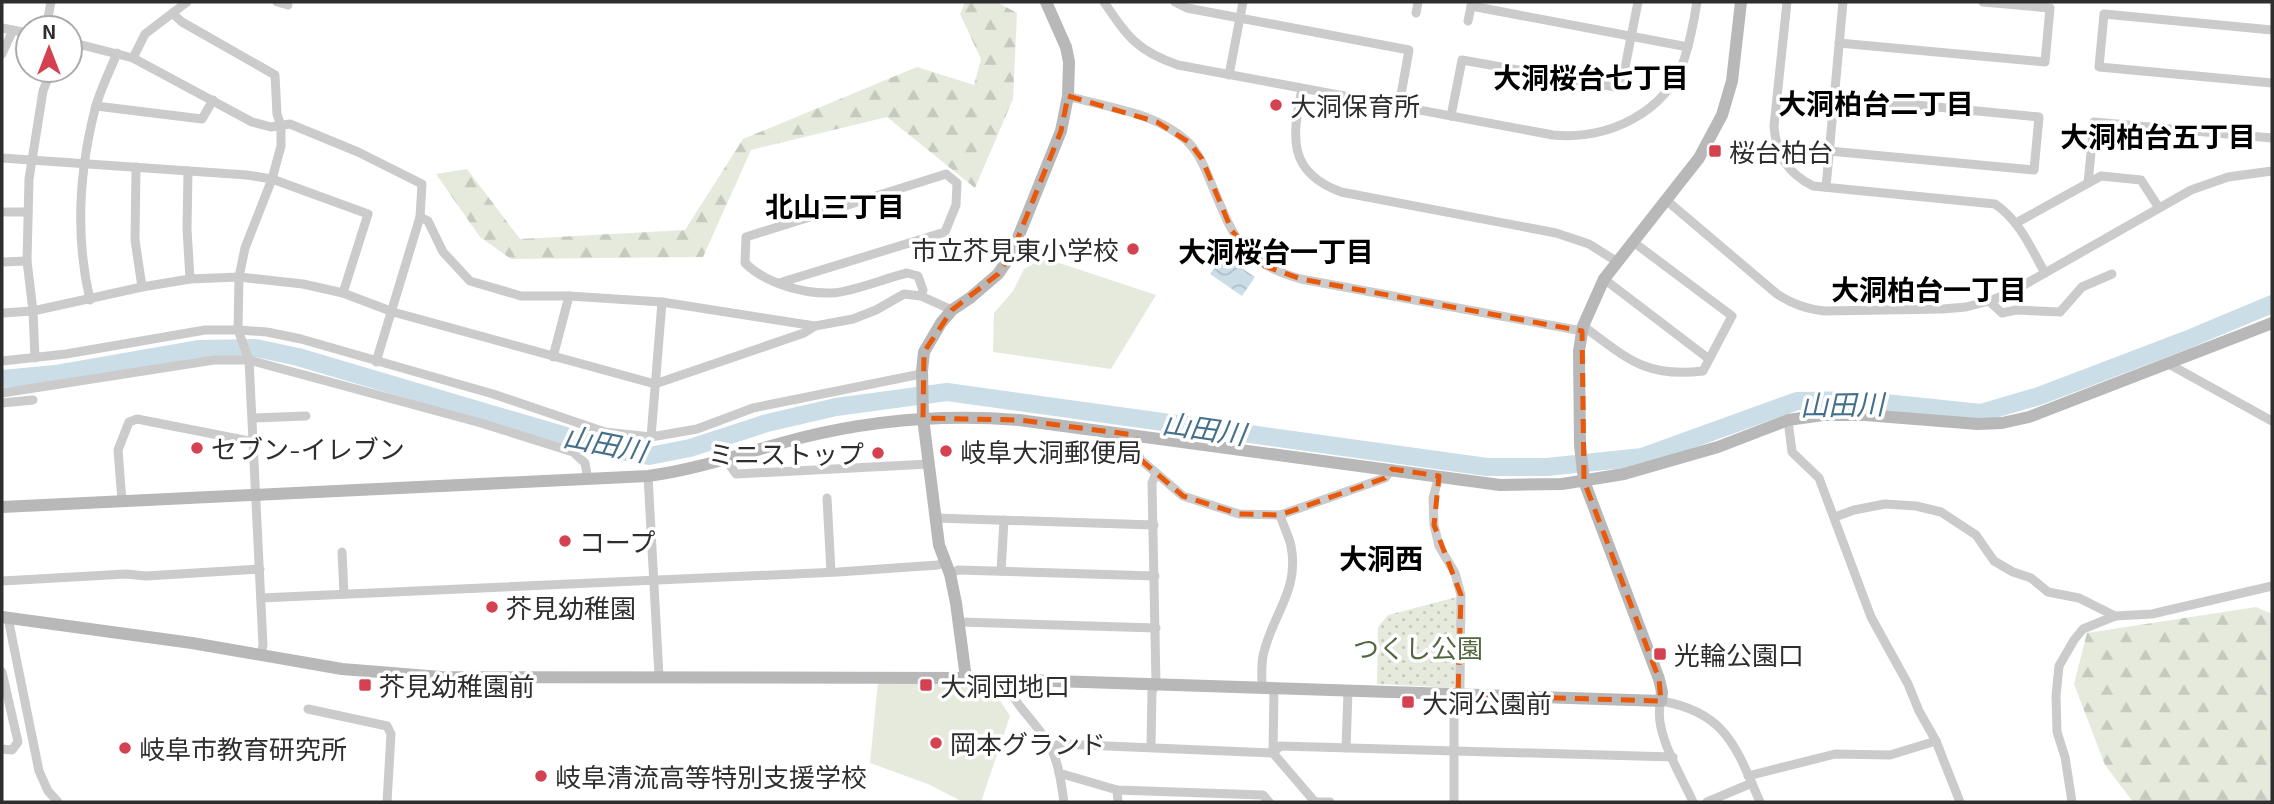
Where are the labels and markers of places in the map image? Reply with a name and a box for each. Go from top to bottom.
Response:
place label: 大洞保育所 [1290,90,1420,121]
marker: 大洞保育所 [1268,97,1284,113]
place label: 桜台柏台 [1729,136,1833,167]
marker: 桜台柏台 [1707,143,1723,159]
place label: 市立芥見東小学校 [911,234,1119,265]
marker: 市立芥見東小学校 [1125,241,1141,257]
place label: セブン-イレブン [211,433,405,464]
place label: 岐阜大洞郵便局 [960,436,1142,467]
place label: ミニストップ [708,438,864,469]
marker: セブン-イレブン [189,440,205,456]
marker: 岐阜大洞郵便局 [938,443,954,459]
marker: ミニストップ [870,445,886,461]
place label: コープ [579,526,655,557]
marker: コープ [557,533,573,549]
place label: 芥見幼稚園 [506,592,636,623]
marker: 芥見幼稚園 [484,599,500,615]
place label: 光輪公園口 [1674,639,1804,670]
marker: 光輪公園口 [1652,646,1668,662]
place label: 芥見幼稚園前 [379,670,535,701]
place label: 大洞団地口 [940,670,1070,701]
marker: 芥見幼稚園前 [357,677,373,693]
marker: 大洞団地口 [918,677,934,693]
place label: 大洞公園前 [1422,687,1552,718]
marker: 大洞公園前 [1400,694,1416,710]
place label: 岡本グランド [950,728,1106,759]
place label: 岐阜市教育研究所 [139,733,347,764]
marker: 岡本グランド [928,735,944,751]
marker: 岐阜市教育研究所 [117,740,133,756]
place label: 岐阜清流高等特別支援学校 [555,761,867,792]
marker: 岐阜清流高等特別支援学校 [533,768,549,784]

